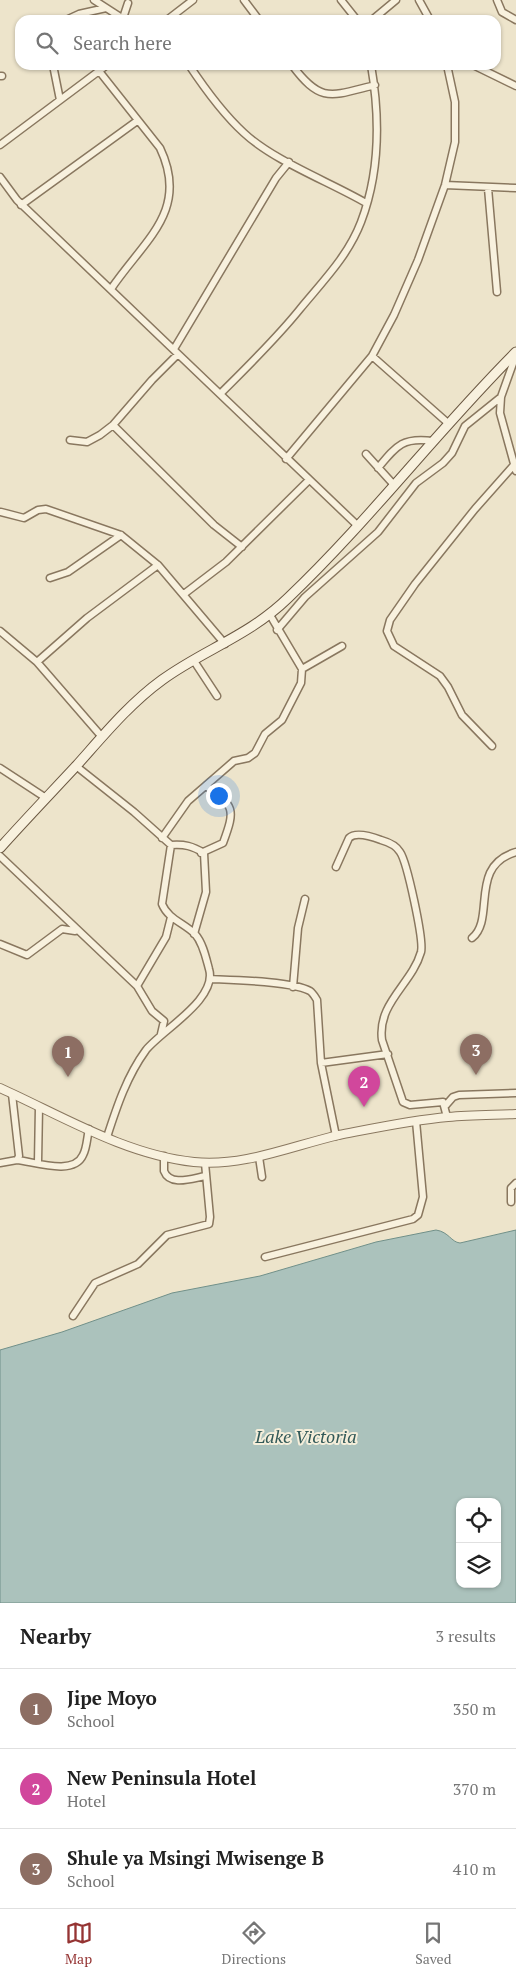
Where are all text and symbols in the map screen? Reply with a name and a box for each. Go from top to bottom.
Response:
search box [15,15,501,70]
icon: search [33,29,61,57]
text: Search here [73,30,172,55]
your location [206,783,232,809]
pin: 3 [460,1034,492,1075]
pin: 1 [52,1036,84,1077]
pin: 2 [348,1066,380,1107]
water label: Lake Victoria [254,1424,357,1448]
map controls [456,1498,501,1588]
button: locate [456,1498,501,1543]
button: layers [456,1543,501,1588]
text: Nearby [20,1622,91,1650]
text: 3 results [436,1625,496,1647]
text: Jipe Moyo [67,1685,157,1710]
text: 1 [31,1698,41,1720]
text: 350 m [453,1698,496,1720]
text: School [67,1710,115,1732]
text: New Peninsula Hotel [67,1765,256,1790]
text: 2 [31,1778,41,1800]
text: 370 m [453,1778,496,1800]
text: Hotel [67,1790,106,1812]
text: Shule ya Msingi Mwisenge B [67,1845,324,1870]
text: 3 [31,1858,41,1880]
text: 410 m [453,1858,496,1880]
text: School [67,1870,115,1892]
tab: Map [65,1919,93,1968]
tab: Directions [222,1919,286,1968]
tab: Saved [415,1919,451,1968]

